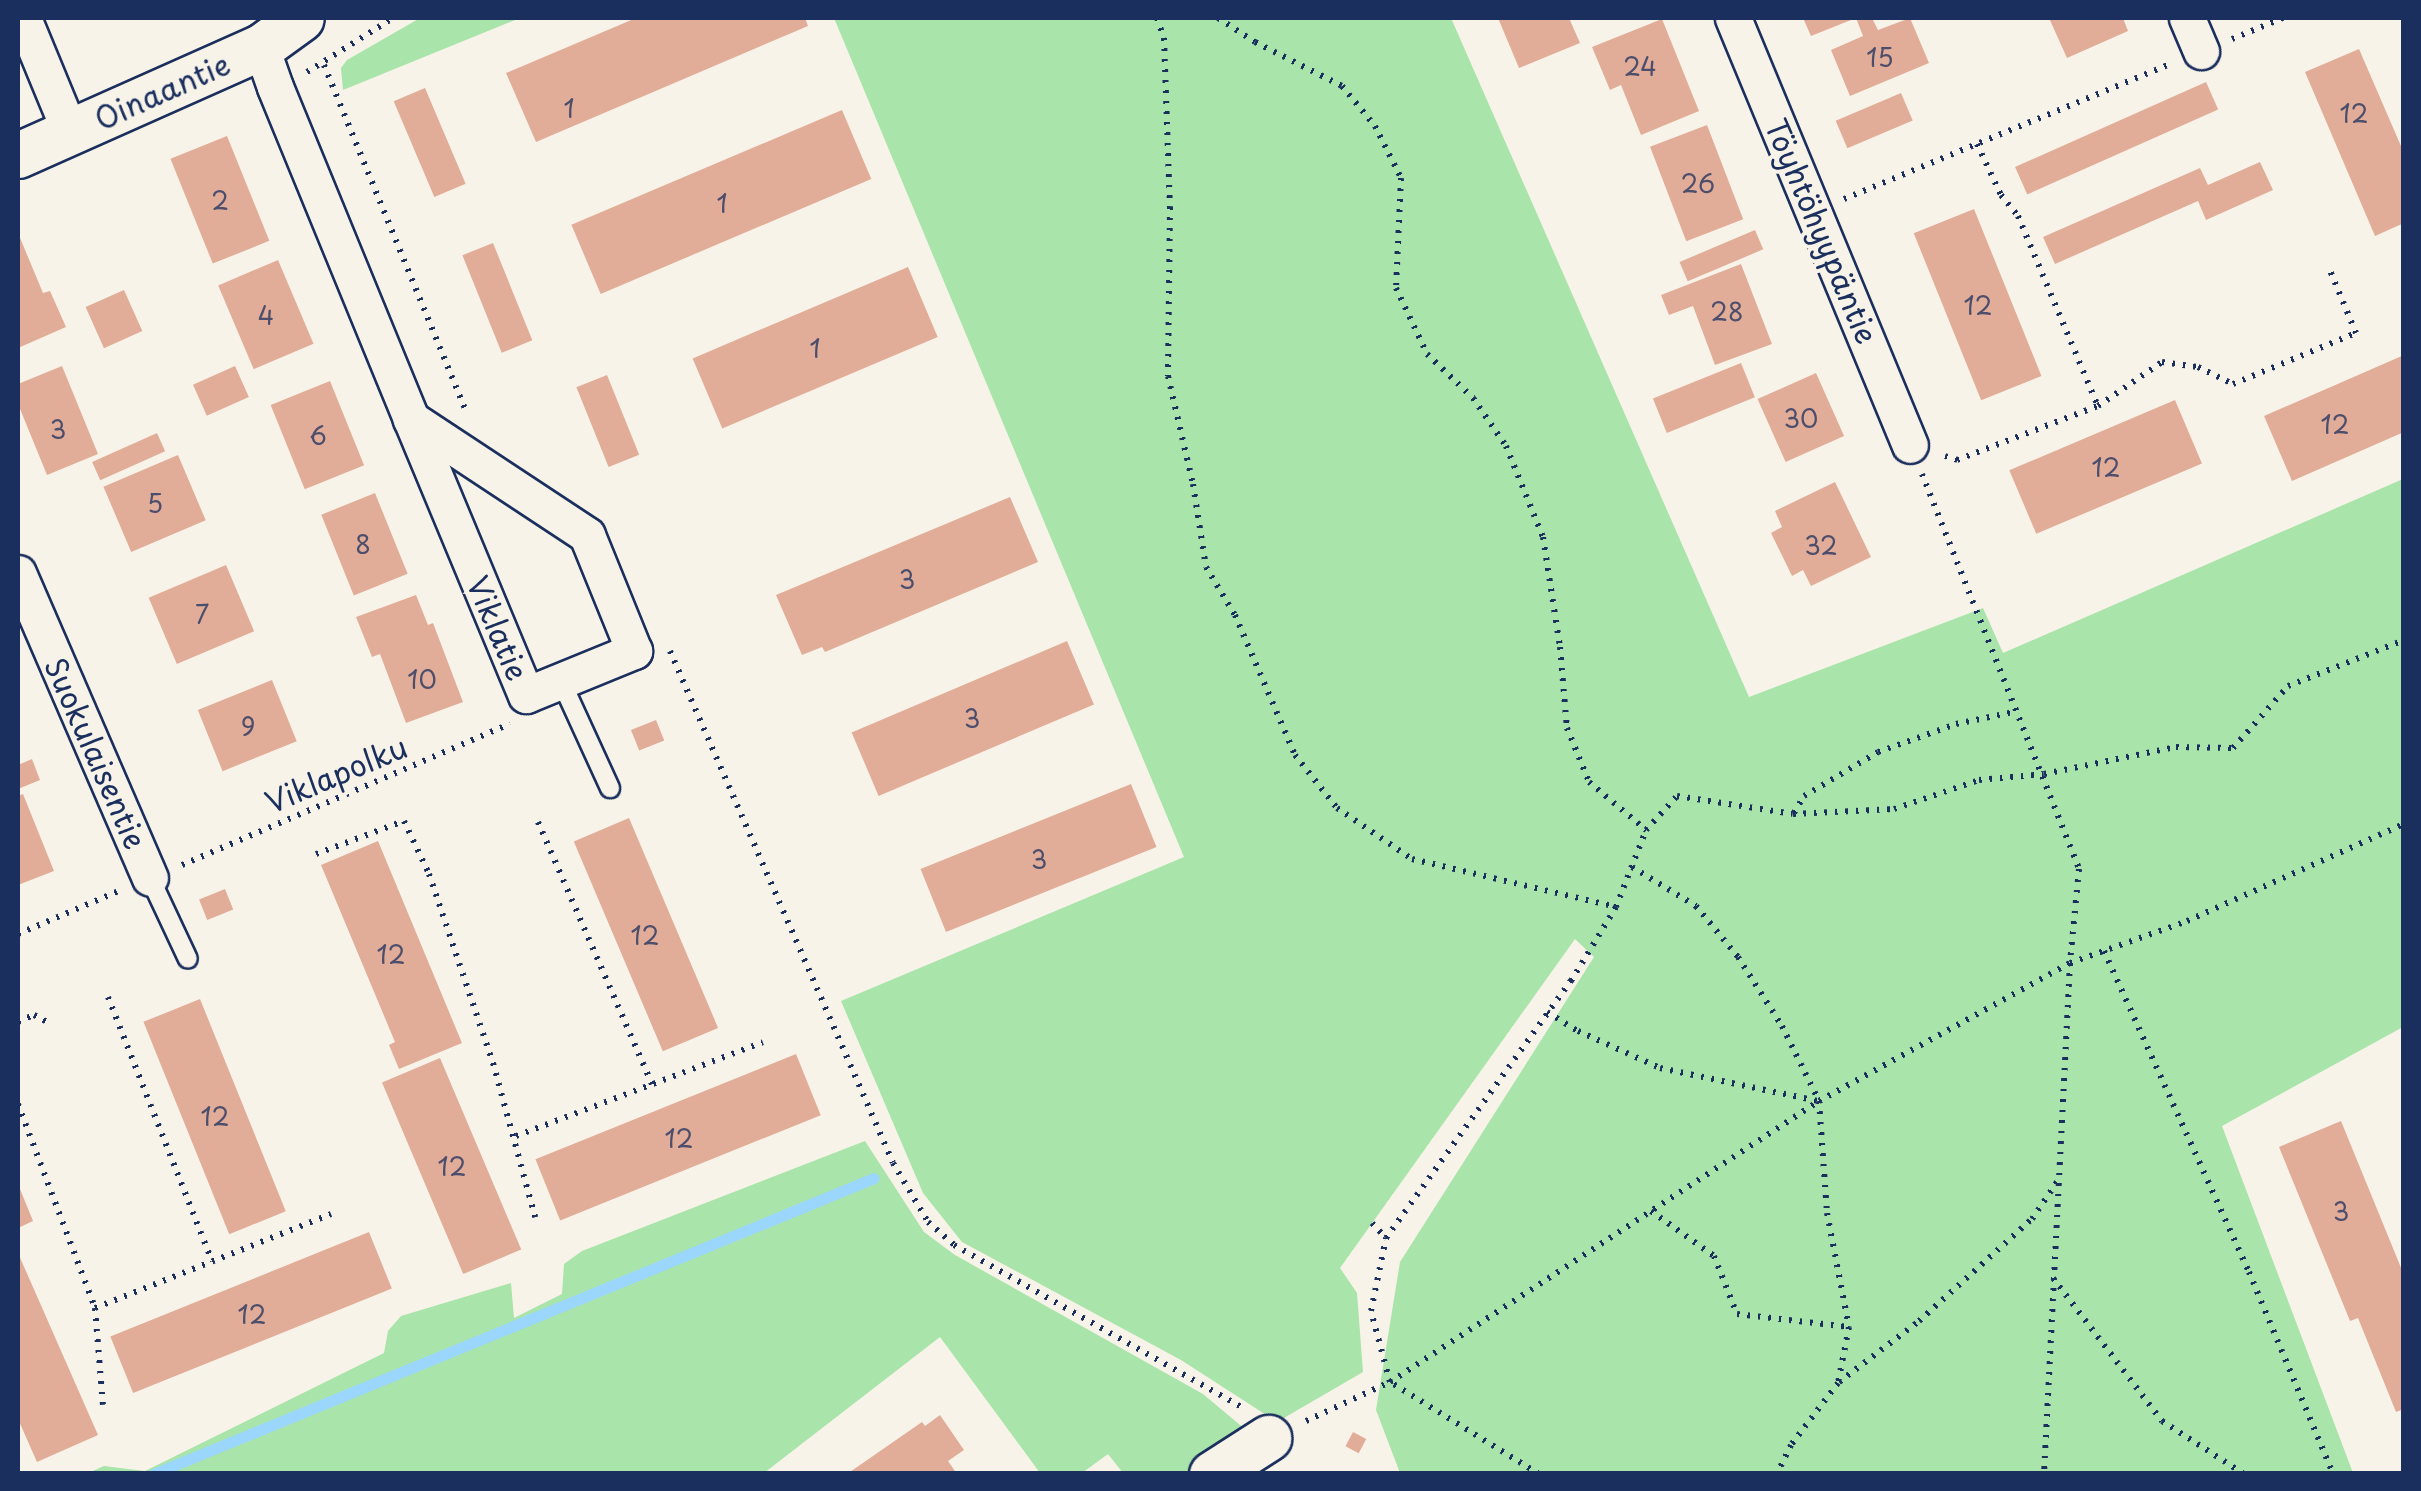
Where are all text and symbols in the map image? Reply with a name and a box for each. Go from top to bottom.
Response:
house number: 15 [1866,42,1894,72]
street label: Oinaantie [89,45,235,137]
house number: 24 [1623,51,1657,81]
house number: 1 [563,93,575,123]
house number: 12 [2340,98,2368,128]
street label: Töyhtöhyypäntie [1758,113,1886,349]
house number: 26 [1681,168,1715,198]
house number: 2 [211,185,229,215]
house number: 1 [716,188,728,218]
house number: 12 [1964,290,1992,320]
house number: 28 [1710,296,1744,326]
house number: 4 [258,300,274,330]
house number: 1 [809,333,821,363]
house number: 30 [1784,403,1818,433]
house number: 12 [2321,409,2349,439]
house number: 3 [50,414,66,444]
house number: 6 [309,420,327,450]
house number: 12 [2092,452,2120,482]
house number: 5 [147,488,163,518]
house number: 8 [355,529,371,559]
house number: 32 [1804,530,1838,560]
house number: 3 [899,564,915,594]
street label: Viklatie [460,570,536,686]
house number: 7 [195,599,209,629]
street label: Suokulaisentie [38,652,154,854]
house number: 10 [407,664,437,694]
house number: 3 [964,703,980,733]
house number: 9 [241,711,255,741]
street label: Viklapolku [260,728,412,820]
house number: 3 [1031,844,1047,874]
house number: 12 [631,920,659,950]
house number: 12 [377,939,405,969]
house number: 12 [201,1101,229,1131]
house number: 12 [665,1123,693,1153]
house number: 12 [438,1151,466,1181]
house number: 3 [2333,1196,2349,1226]
house number: 12 [238,1299,266,1329]

